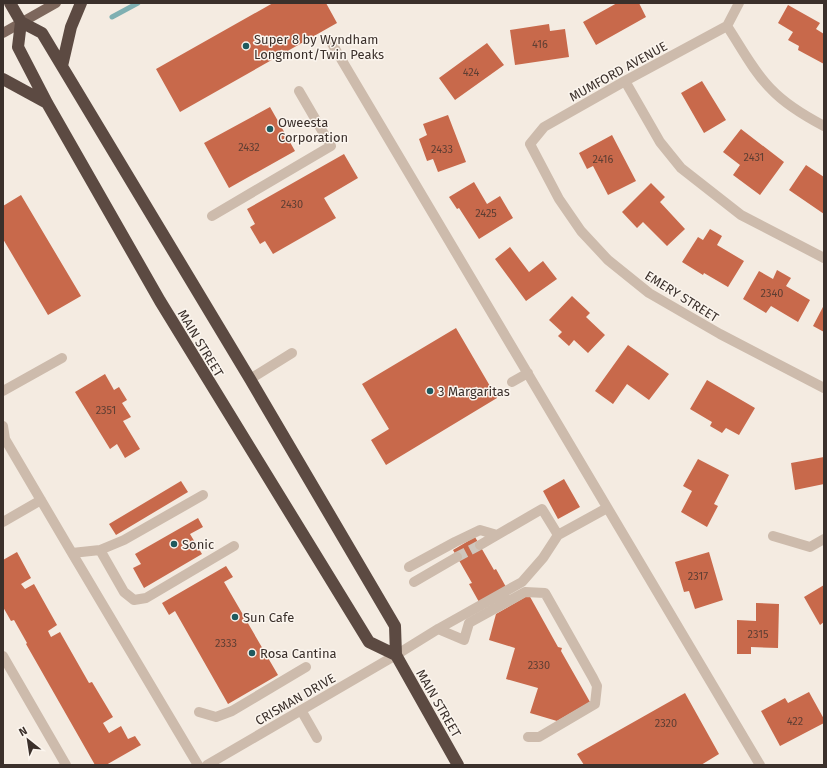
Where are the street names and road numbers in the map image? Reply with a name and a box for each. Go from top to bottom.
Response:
street label: MUMFORD AVENUE [567,38,670,105]
street label: EMERY STREET [642,268,722,325]
street label: MAIN STREET [175,307,227,380]
street label: MAIN STREET [413,667,464,740]
street label: CRISMAN DRIVE [252,670,338,728]

